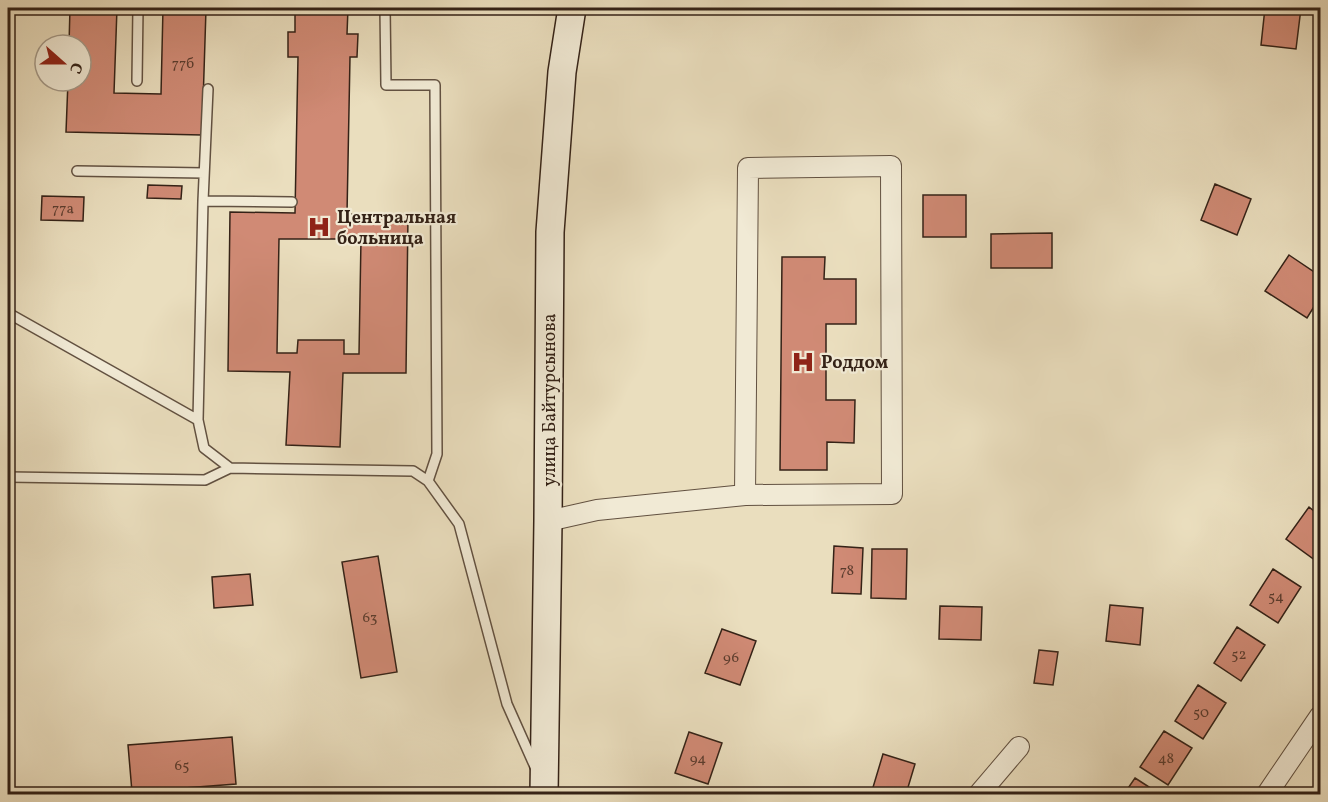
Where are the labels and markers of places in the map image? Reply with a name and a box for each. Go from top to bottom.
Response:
place label: Центральная больница [337,206,456,252]
hospital icon: Центральная больница [306,214,332,240]
hospital icon: Роддом [790,349,816,375]
place label: Роддом [821,351,889,376]

